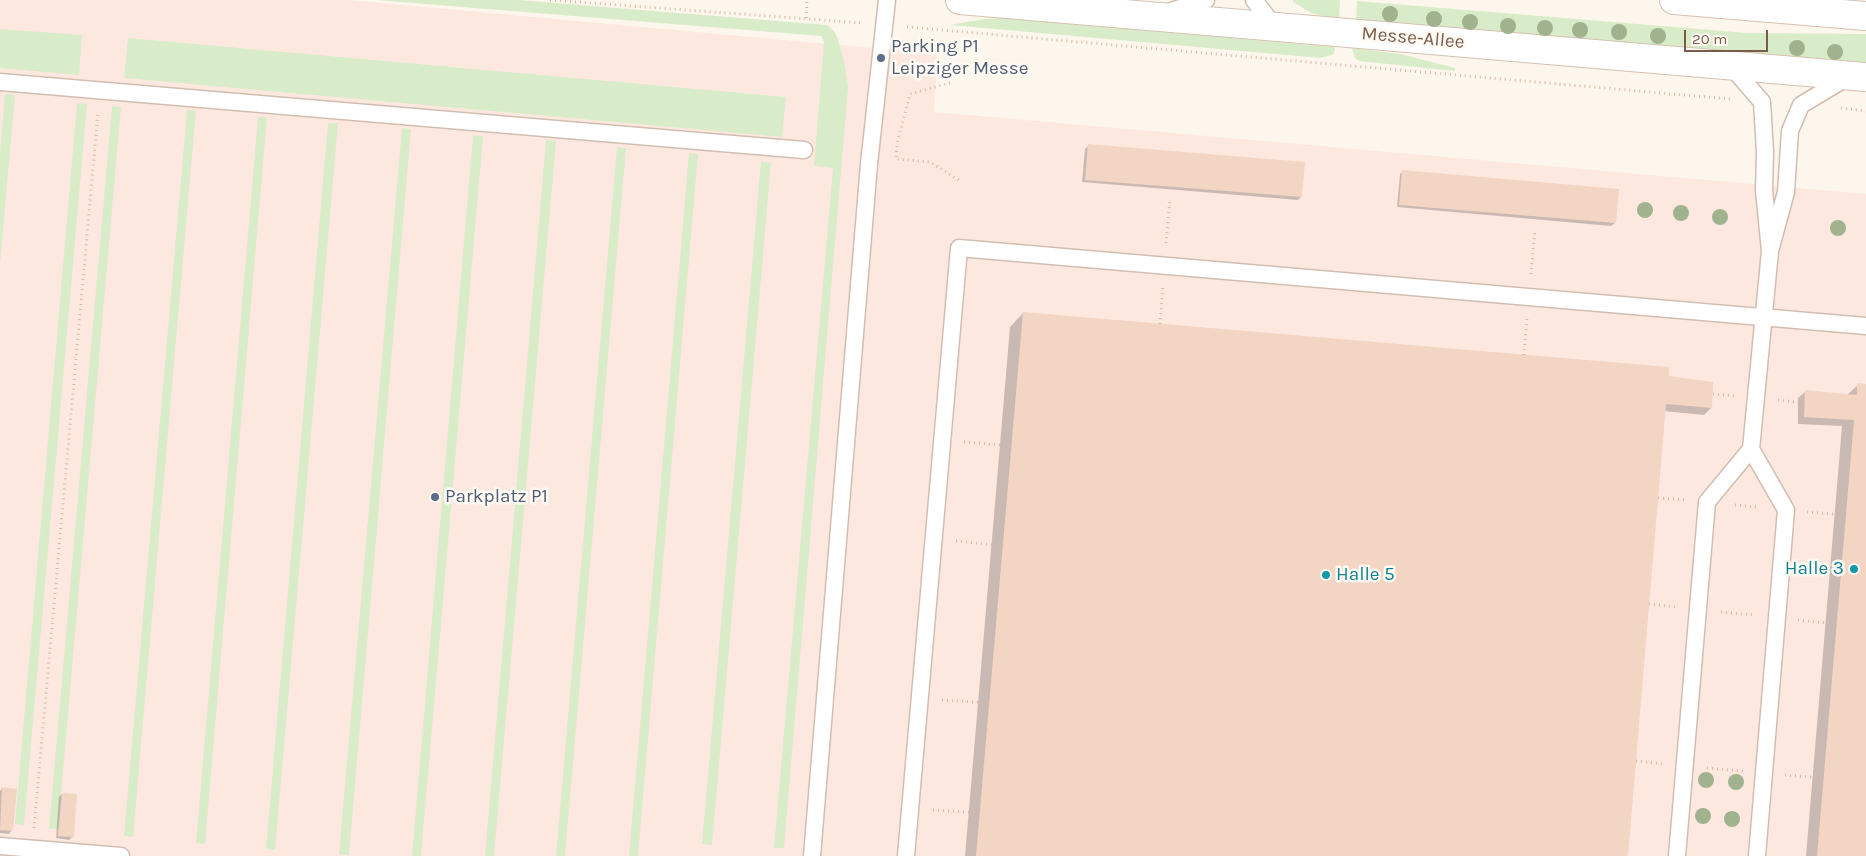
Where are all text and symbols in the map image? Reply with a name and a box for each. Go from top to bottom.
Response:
scale bar [1686,20,1770,52]
street label: Messe-Allee [1361,22,1465,54]
text: 20 m [1692,30,1727,48]
place label: Parking P1 Leipziger Messe [891,36,1029,80]
marker: Parking P1 Leipziger Messe [875,52,887,64]
place label: Parkplatz P1 [445,486,548,508]
marker: Parkplatz P1 [429,491,441,503]
place label: Halle 3 [1785,558,1844,580]
marker: Halle 3 [1848,563,1860,575]
place label: Halle 5 [1336,564,1395,586]
marker: Halle 5 [1320,569,1332,581]

